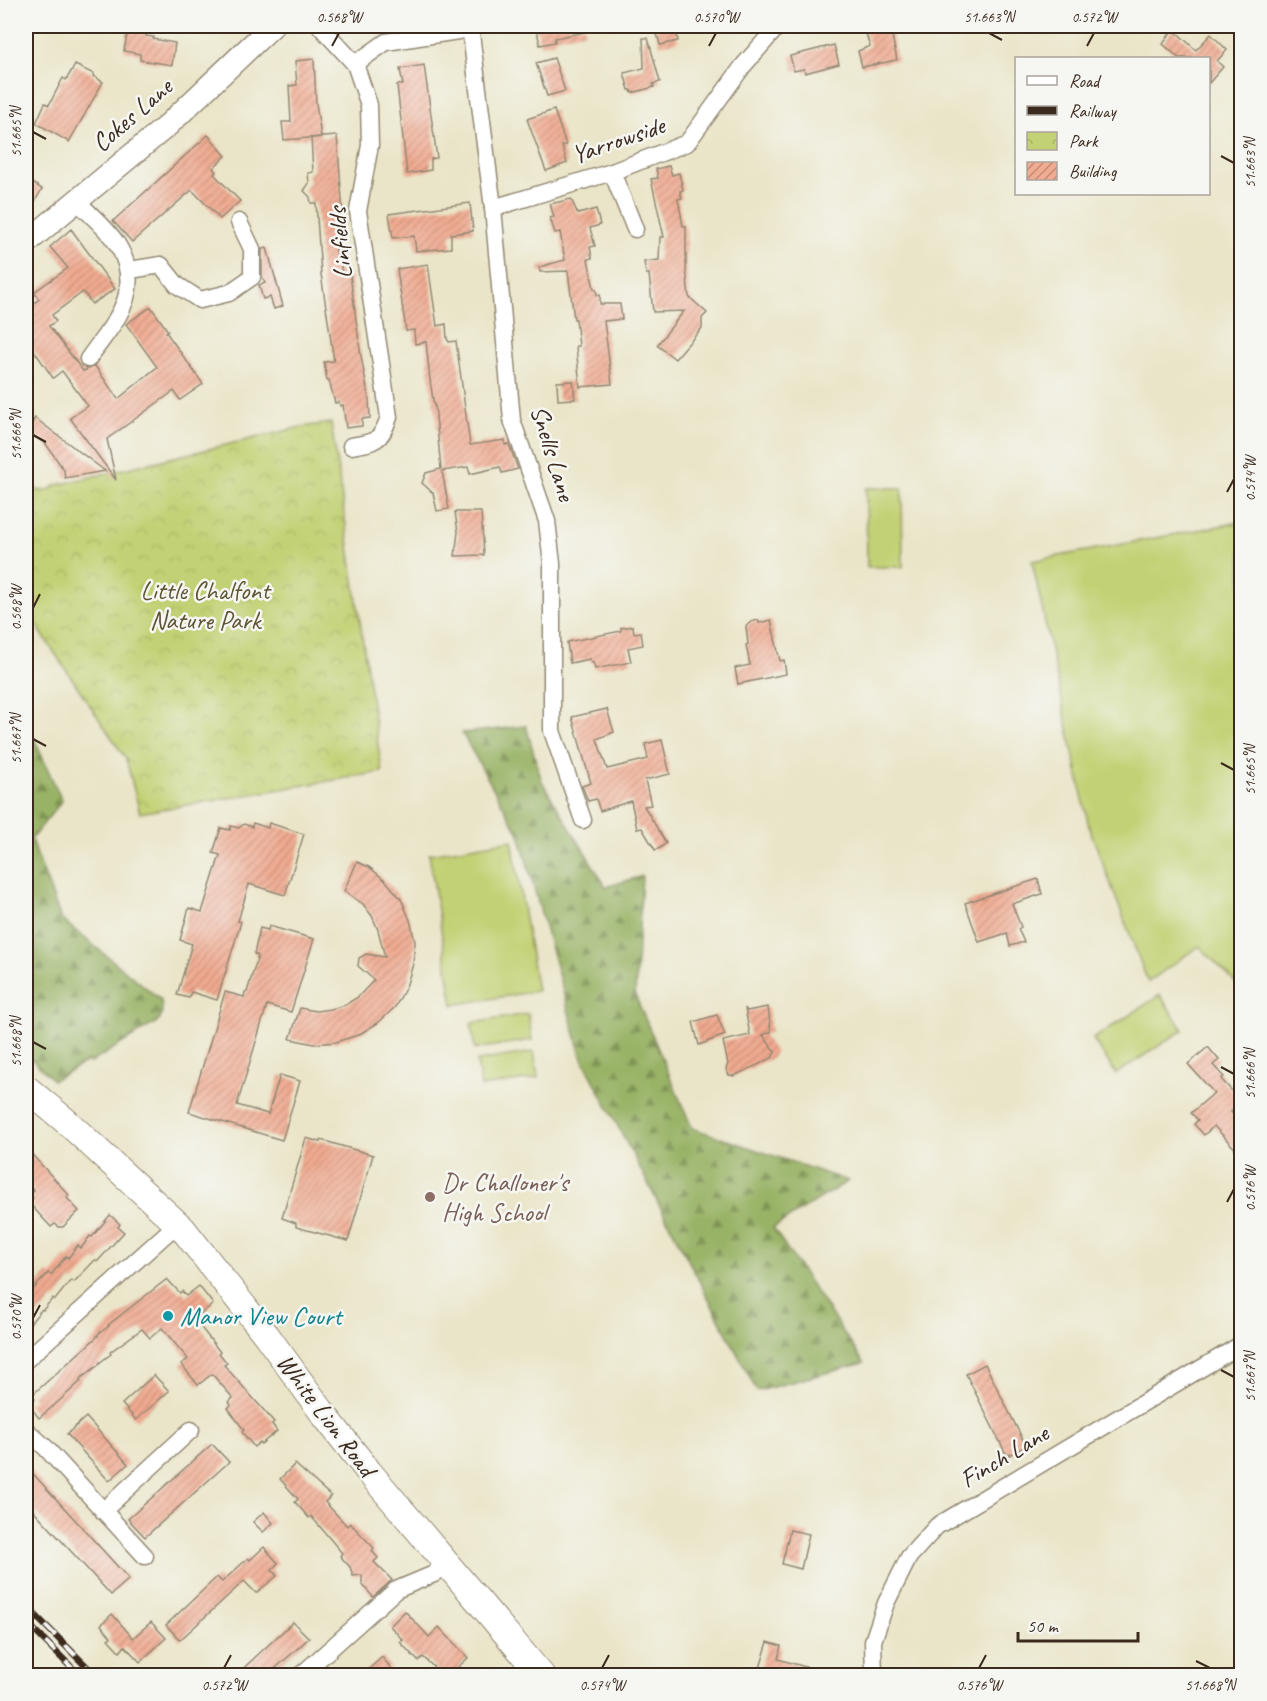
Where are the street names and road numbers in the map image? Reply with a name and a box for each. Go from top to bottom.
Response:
street label: Cokes Lane [85,69,181,159]
street label: Yarrowside [567,108,671,171]
street label: Linfields [320,204,360,280]
street label: Snells Lane [523,401,584,506]
street label: White Lion Road [269,1347,385,1486]
street label: Finch Lane [954,1416,1056,1495]

